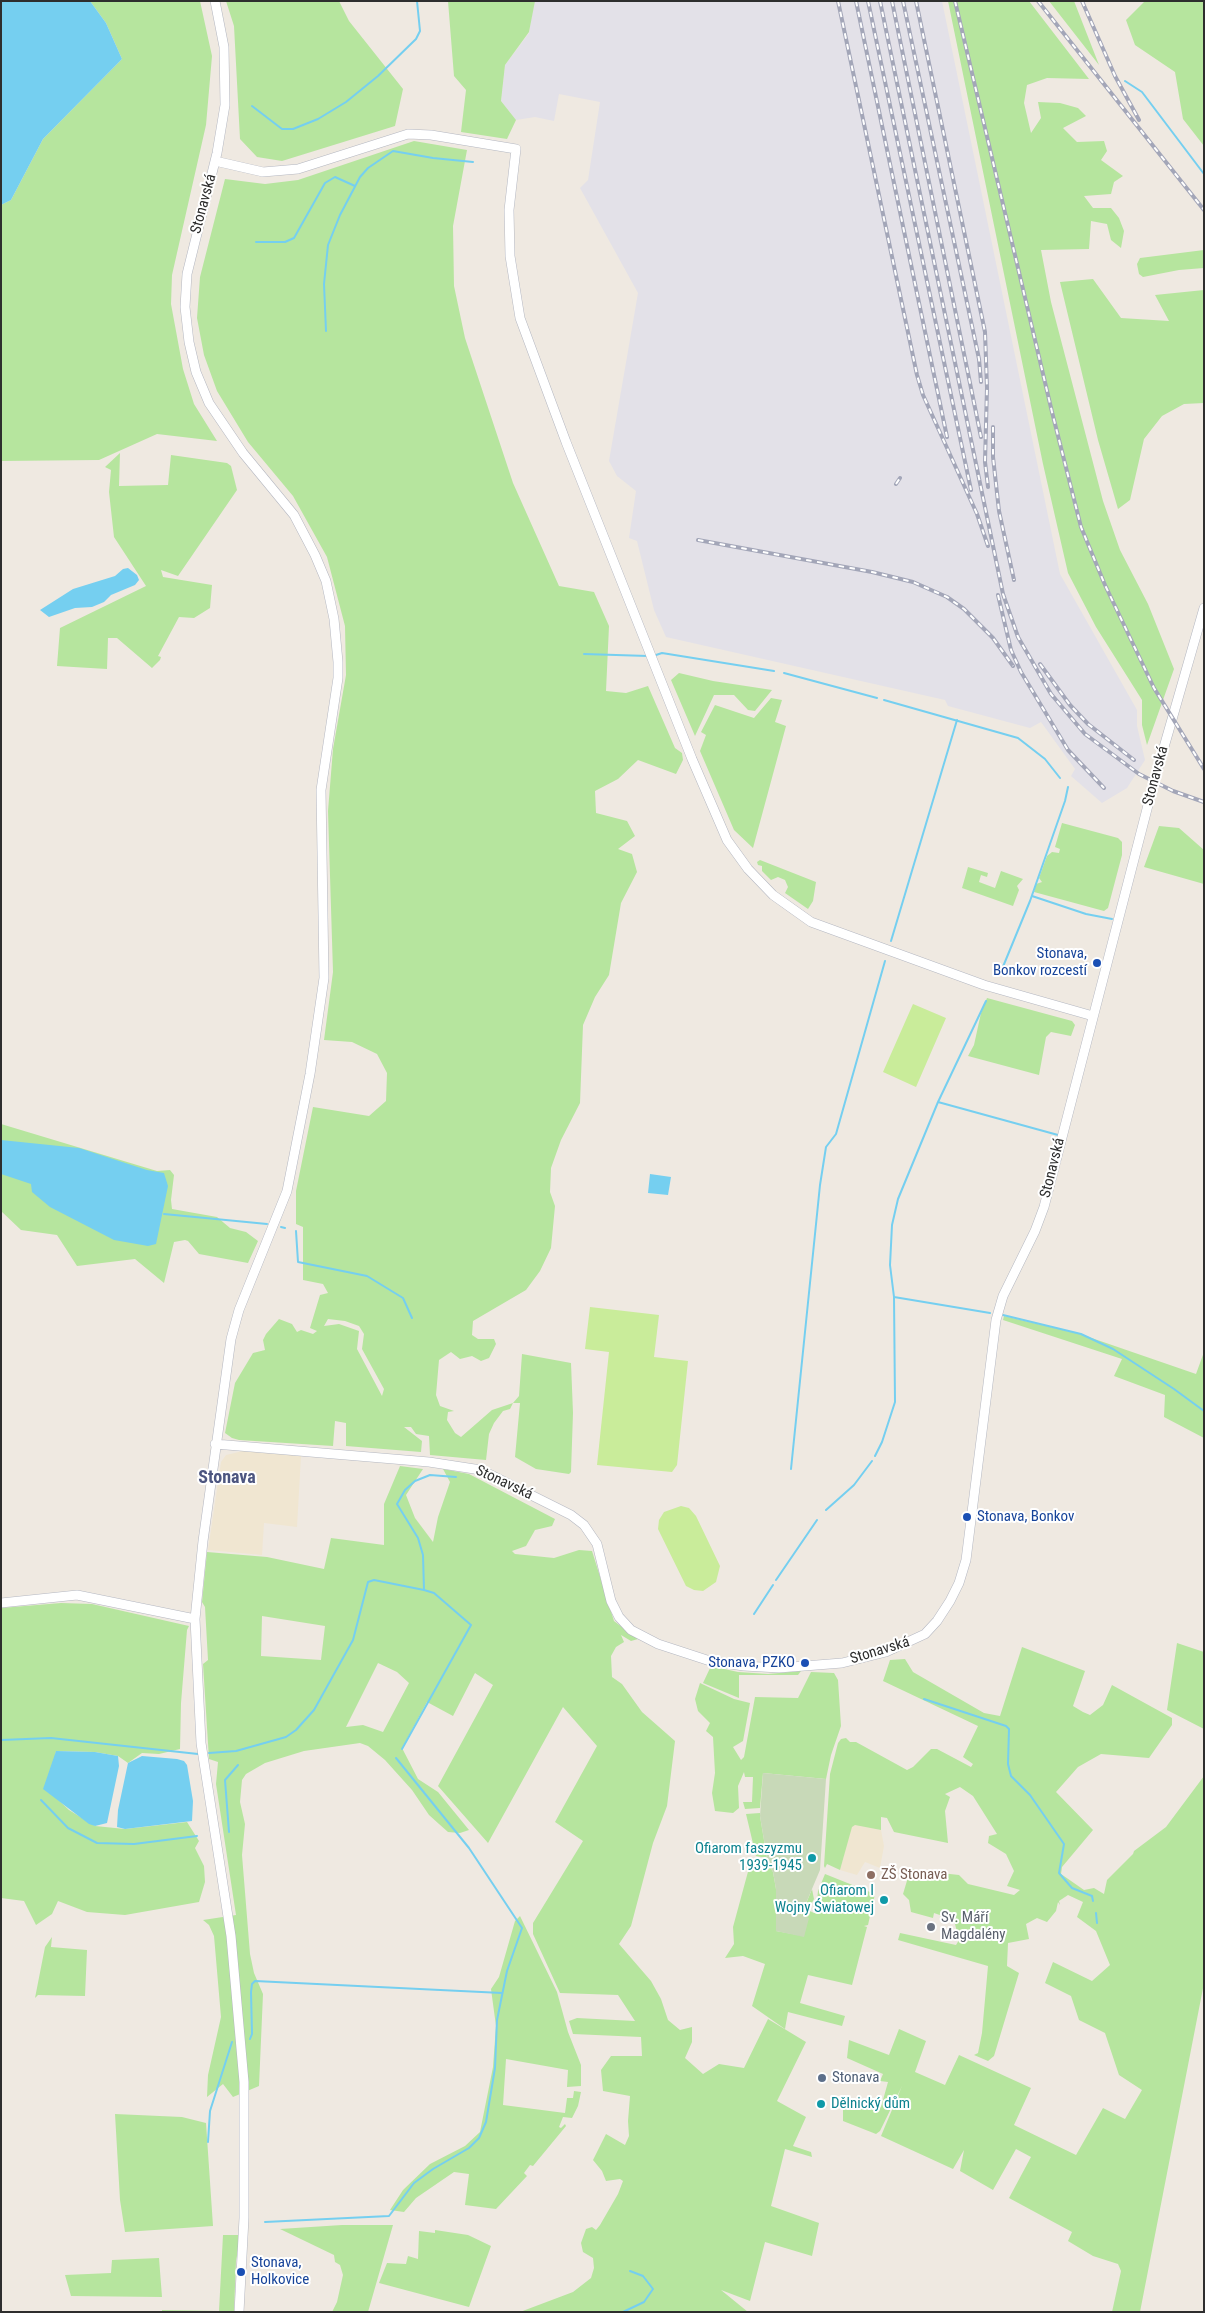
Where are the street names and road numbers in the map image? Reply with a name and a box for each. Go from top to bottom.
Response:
street label: Stonavská [187,172,221,236]
street label: Stonavská [1139,744,1173,808]
street label: Stonavská [1037,1136,1069,1200]
street label: Stonavská [472,1462,536,1504]
street label: Stonavská [848,1633,912,1669]

